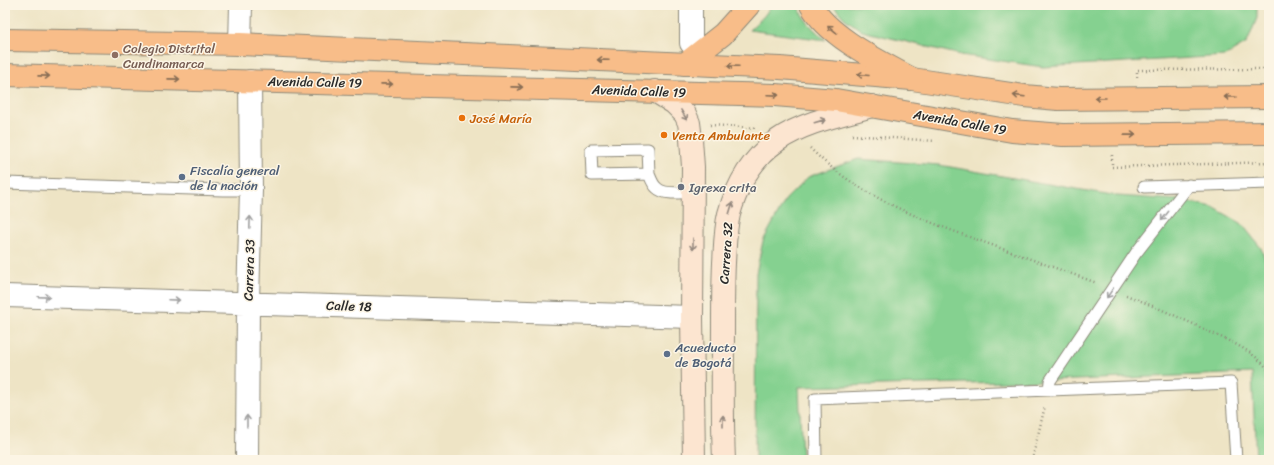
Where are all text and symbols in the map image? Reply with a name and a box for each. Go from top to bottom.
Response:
one-way arrow [827,25,837,34]
place label: Colegio Distrital Cundinamarca [123,37,215,75]
marker: Colegio Distrital Cundinamarca [110,50,120,60]
one-way arrow [597,57,610,64]
one-way arrow [727,62,740,69]
street label: Avenida Calle 19 [267,70,362,94]
one-way arrow [857,71,870,79]
one-way arrow [37,72,50,80]
one-way arrow [167,75,180,83]
street label: Avenida Calle 19 [590,78,687,104]
one-way arrow [380,80,393,88]
one-way arrow [510,84,523,91]
one-way arrow [766,91,779,99]
one-way arrow [1013,92,1026,99]
one-way arrow [1094,94,1107,102]
one-way arrow [1224,94,1237,101]
street label: Avenida Calle 19 [911,102,1008,142]
place label: José María [469,107,532,130]
one-way arrow [681,109,689,121]
marker: José María [457,113,467,123]
one-way arrow [813,117,826,124]
place label: Venta Ambulante [672,124,771,147]
marker: Venta Ambulante [659,130,669,140]
one-way arrow [1123,131,1136,138]
place label: Fiscalía general de la nación [190,159,280,197]
marker: Fiscalía general de la nación [177,172,187,182]
place label: Igrexa crita [688,176,757,199]
marker: Igrexa crita [676,182,686,192]
one-way arrow [728,201,735,214]
one-way arrow [1160,210,1169,221]
one-way arrow [246,216,254,229]
street label: Carrera 32 [712,221,740,285]
one-way arrow [689,237,697,250]
street label: Carrera 33 [236,239,262,301]
one-way arrow [1106,287,1114,298]
one-way arrow [37,293,50,301]
street label: Calle 18 [326,294,372,318]
one-way arrow [167,297,180,304]
place label: Acueducto de Bogotá [674,336,737,374]
marker: Acueducto de Bogotá [662,349,672,359]
one-way arrow [243,415,251,428]
one-way arrow [719,415,727,428]

